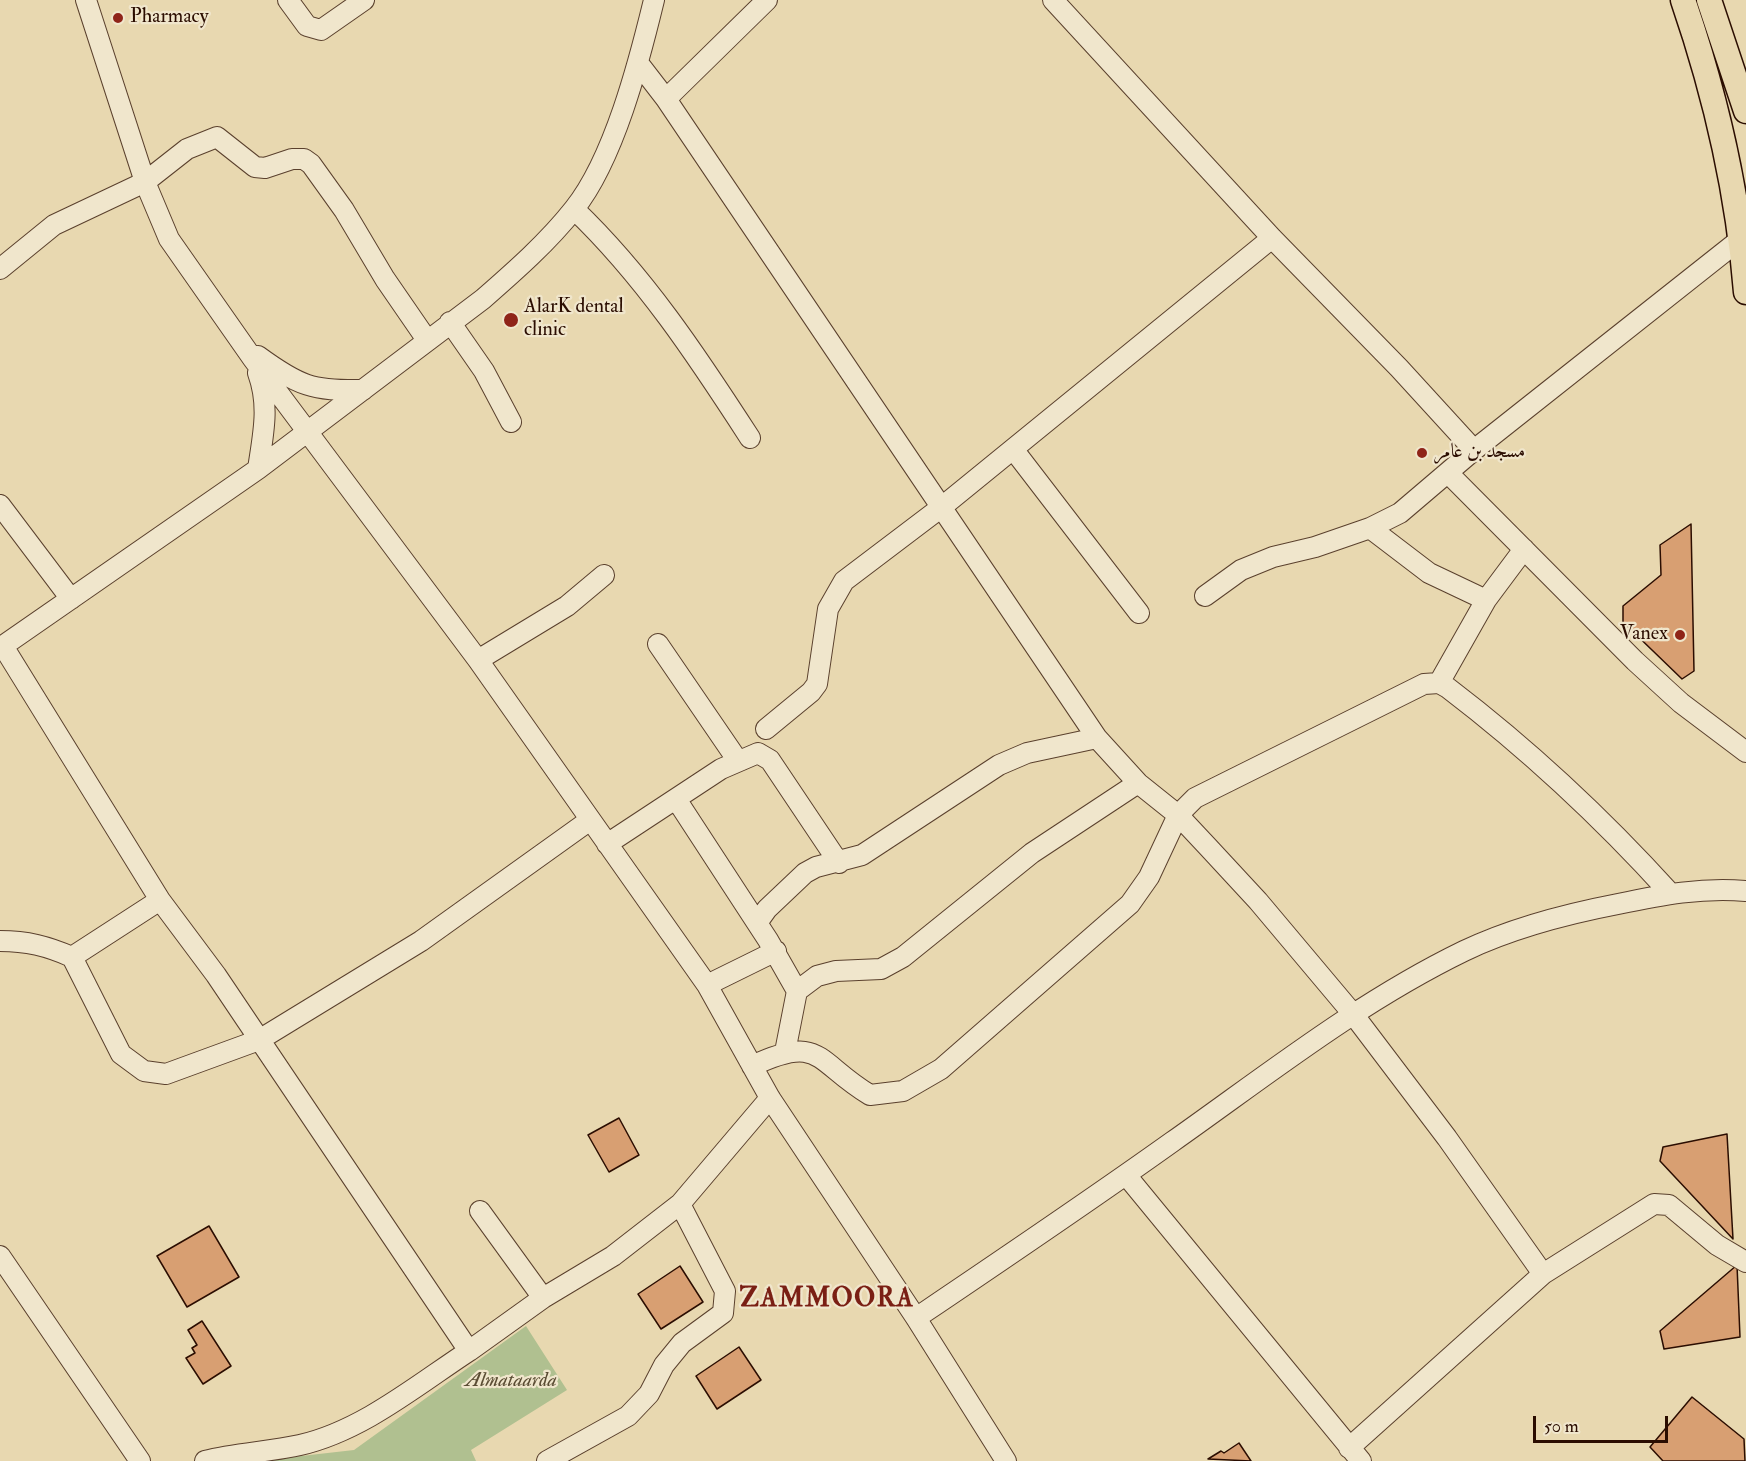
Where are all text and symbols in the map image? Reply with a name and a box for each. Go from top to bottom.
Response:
place label: Pharmacy [130,6,208,30]
marker: Pharmacy [111,11,125,25]
place label: AlarK dental clinic [524,296,624,343]
marker: AlarK dental clinic [502,311,520,329]
place label: مسجد بن عامر [1434,441,1525,465]
marker: مسجد بن عامر [1415,446,1429,460]
place label: Vanex [1620,623,1668,647]
marker: Vanex [1673,628,1687,642]
district label: ZAMMOORA [739,1284,915,1316]
park label: Almataarda [465,1370,557,1394]
scale bar [1536,1404,1671,1442]
text: 50 m [1544,1415,1579,1438]

